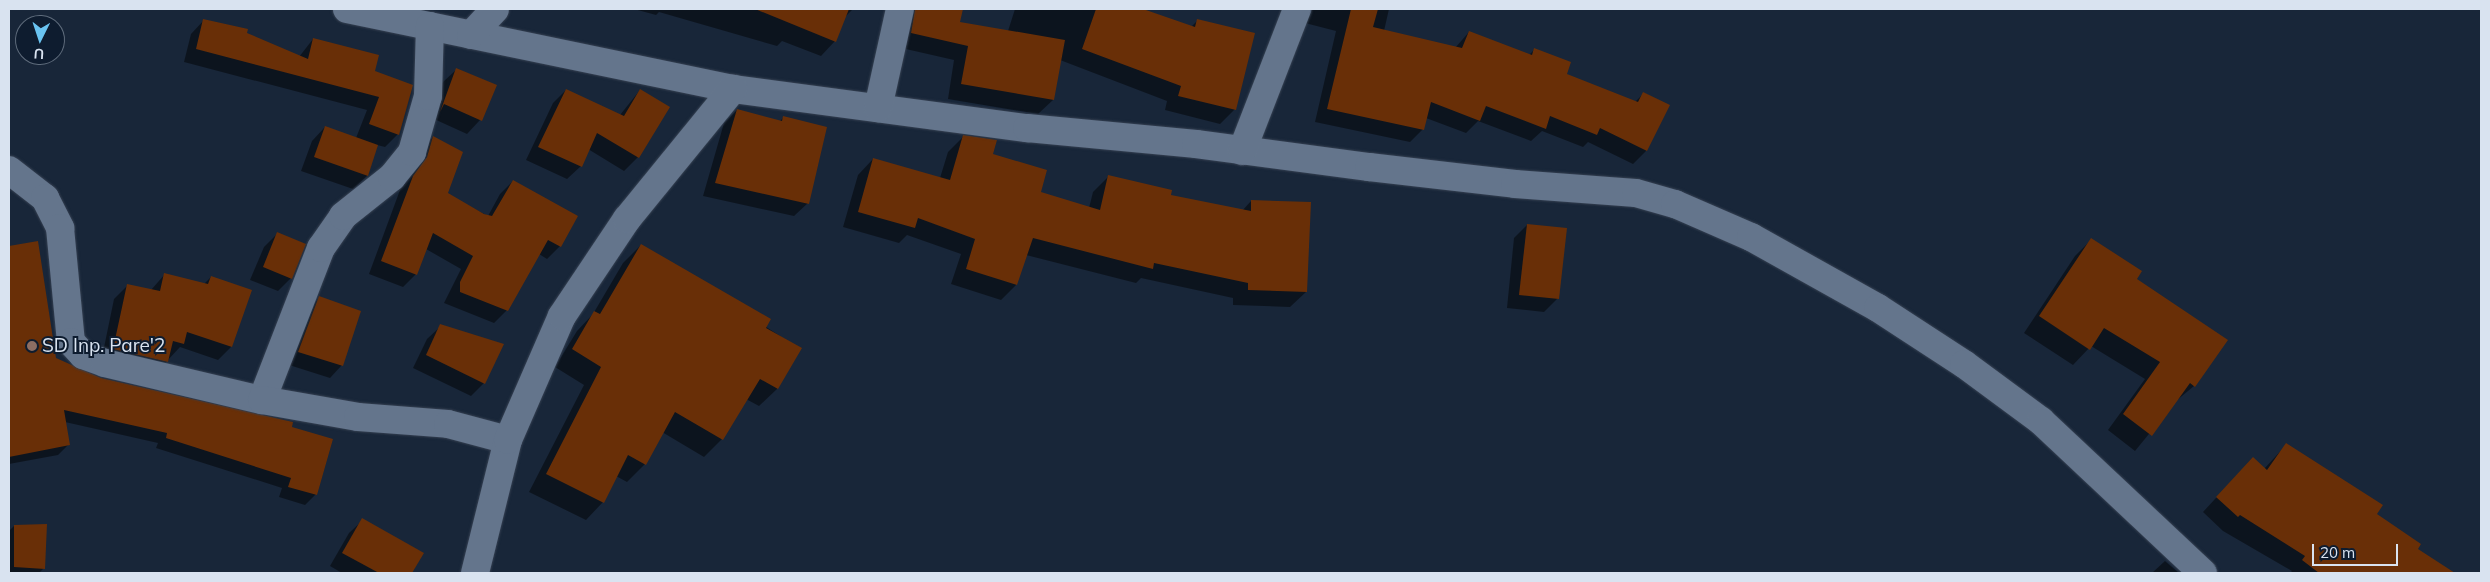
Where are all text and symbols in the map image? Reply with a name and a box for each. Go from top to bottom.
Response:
north arrow [15,15,65,65]
text: U [33,45,45,63]
place label: SD Inp. Pare'2 [42,335,165,357]
marker: SD Inp. Pare'2 [26,340,38,352]
scale bar [2315,534,2401,566]
text: 20 m [2320,543,2355,562]

